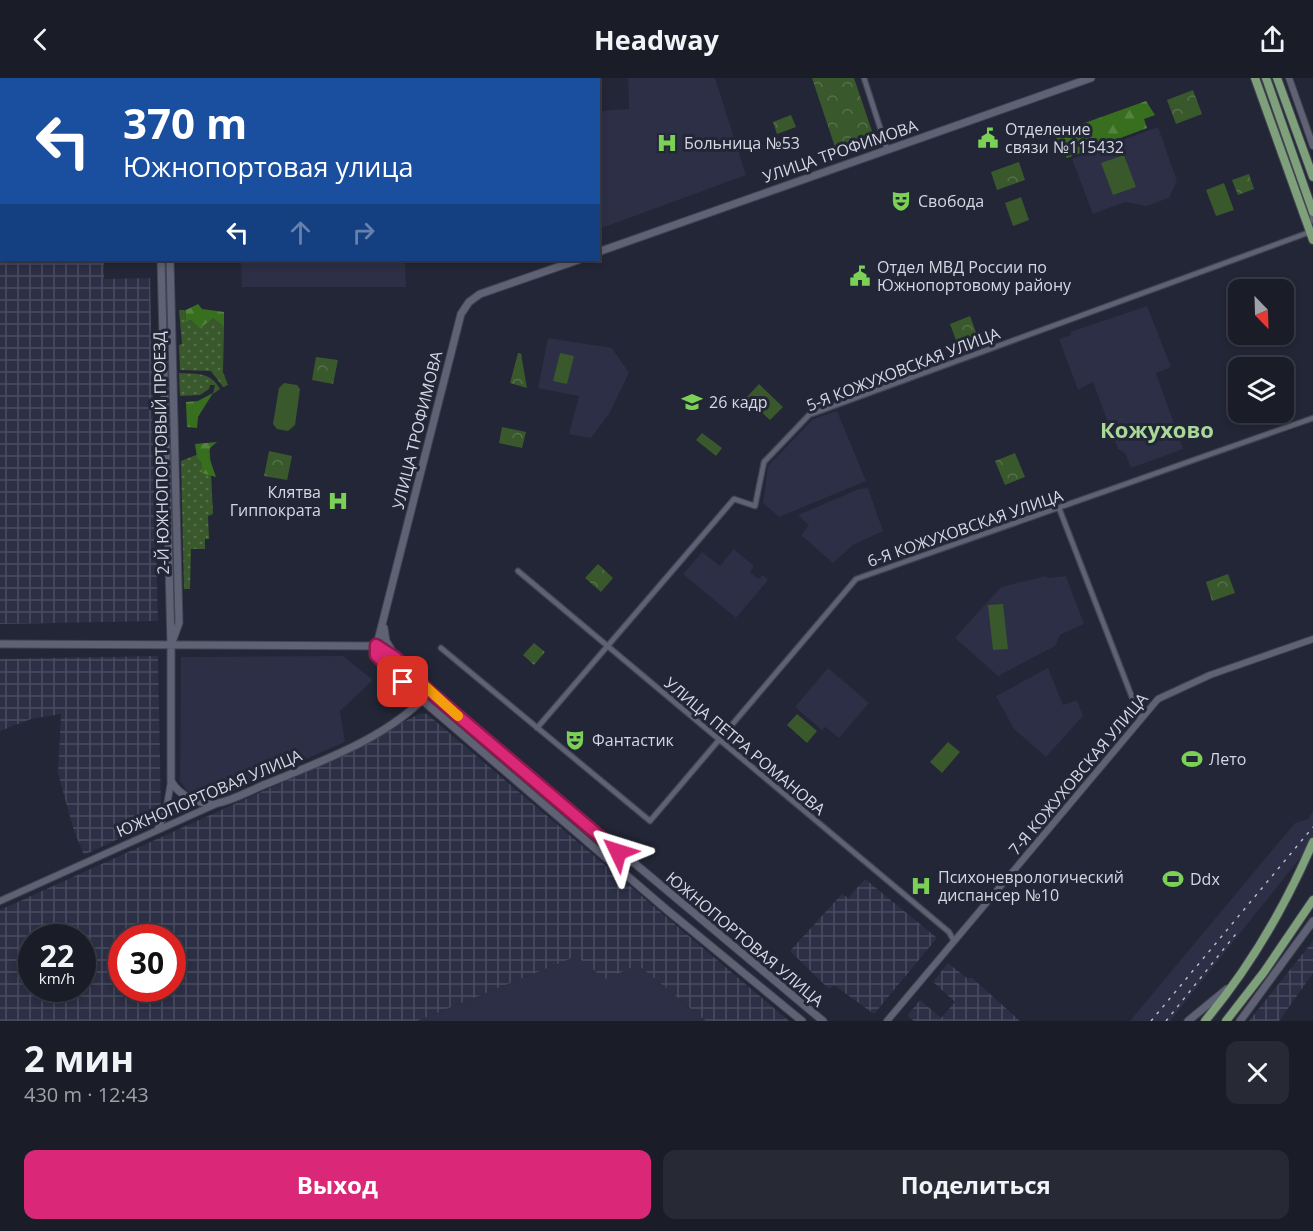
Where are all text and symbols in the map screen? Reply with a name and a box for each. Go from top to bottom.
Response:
text: Headway [594,21,719,58]
icon: back [24,23,57,56]
icon: share [1256,23,1289,56]
text: 370 m [123,94,247,151]
icon: left [24,102,102,180]
street label: УЛИЦА ТРОФИМОВА [760,114,921,188]
place label: Отделение связи №115432 [1005,118,1124,158]
public building icon: Отделение связи №115432 [976,126,1000,150]
hospital icon: Больница №53 [655,131,679,155]
place label: Больница №53 [684,132,800,154]
text: Южнопортовая улица [123,148,413,185]
theatre icon: Свобода [889,189,913,213]
place label: Свобода [918,190,984,212]
icon: left [221,216,254,249]
icon: ahead [284,216,317,249]
icon: right [347,216,380,249]
place label: Отдел МВД России по Южнопортовому району [877,256,1072,296]
public building icon: Отдел МВД России по Южнопортовому району [848,264,872,288]
north arrow [1228,279,1294,345]
map controls [1228,279,1294,423]
street label: 5-Я КОЖУХОВСКАЯ УЛИЦА [803,322,1004,416]
street label: 2-Й ЮЖНОПОРТОВЫЙ ПРОЕЗД [148,331,174,575]
street label: УЛИЦА ТРОФИМОВА [387,348,448,511]
button: layers [1228,357,1294,423]
school or university icon: 26 кадр [680,390,704,414]
place label: 26 кадр [709,391,768,413]
district label: Кожухово [1100,414,1214,444]
place label: Клятва Гиппократа [230,481,321,521]
street label: 6-Я КОЖУХОВСКАЯ УЛИЦА [864,484,1067,572]
hospital icon: Клятва Гиппократа [326,489,350,513]
pin [377,656,428,707]
icon: arrive [386,665,419,698]
street label: УЛИЦА ПЕТРА РОМАНОВА [660,672,831,821]
street label: 7-Я КОЖУХОВСКАЯ УЛИЦА [1004,688,1153,860]
theatre icon: Фантастик [563,728,587,752]
place label: Фантастик [592,729,675,751]
street label: ЮЖНОПОРТОВАЯ УЛИЦА [113,744,306,842]
sports icon: Лето [1180,747,1204,771]
place label: Лето [1209,748,1246,770]
position arrow [586,820,650,884]
street label: ЮЖНОПОРТОВАЯ УЛИЦА [662,866,829,1012]
place label: Психоневрологический диспансер №10 [938,866,1124,906]
sports icon: Ddx [1161,867,1185,891]
place label: Ddx [1190,868,1220,890]
hospital icon: Психоневрологический диспансер №10 [909,874,933,898]
speed limit sign: 30 [108,924,186,1002]
text: 22 [40,935,74,976]
text: km/h [39,968,75,988]
text: 2 мин [24,1034,134,1083]
button: close [1226,1041,1289,1104]
text: 430 m · 12:43 [24,1081,149,1108]
button: Выход [24,1150,651,1219]
button: Поделиться [663,1150,1289,1219]

